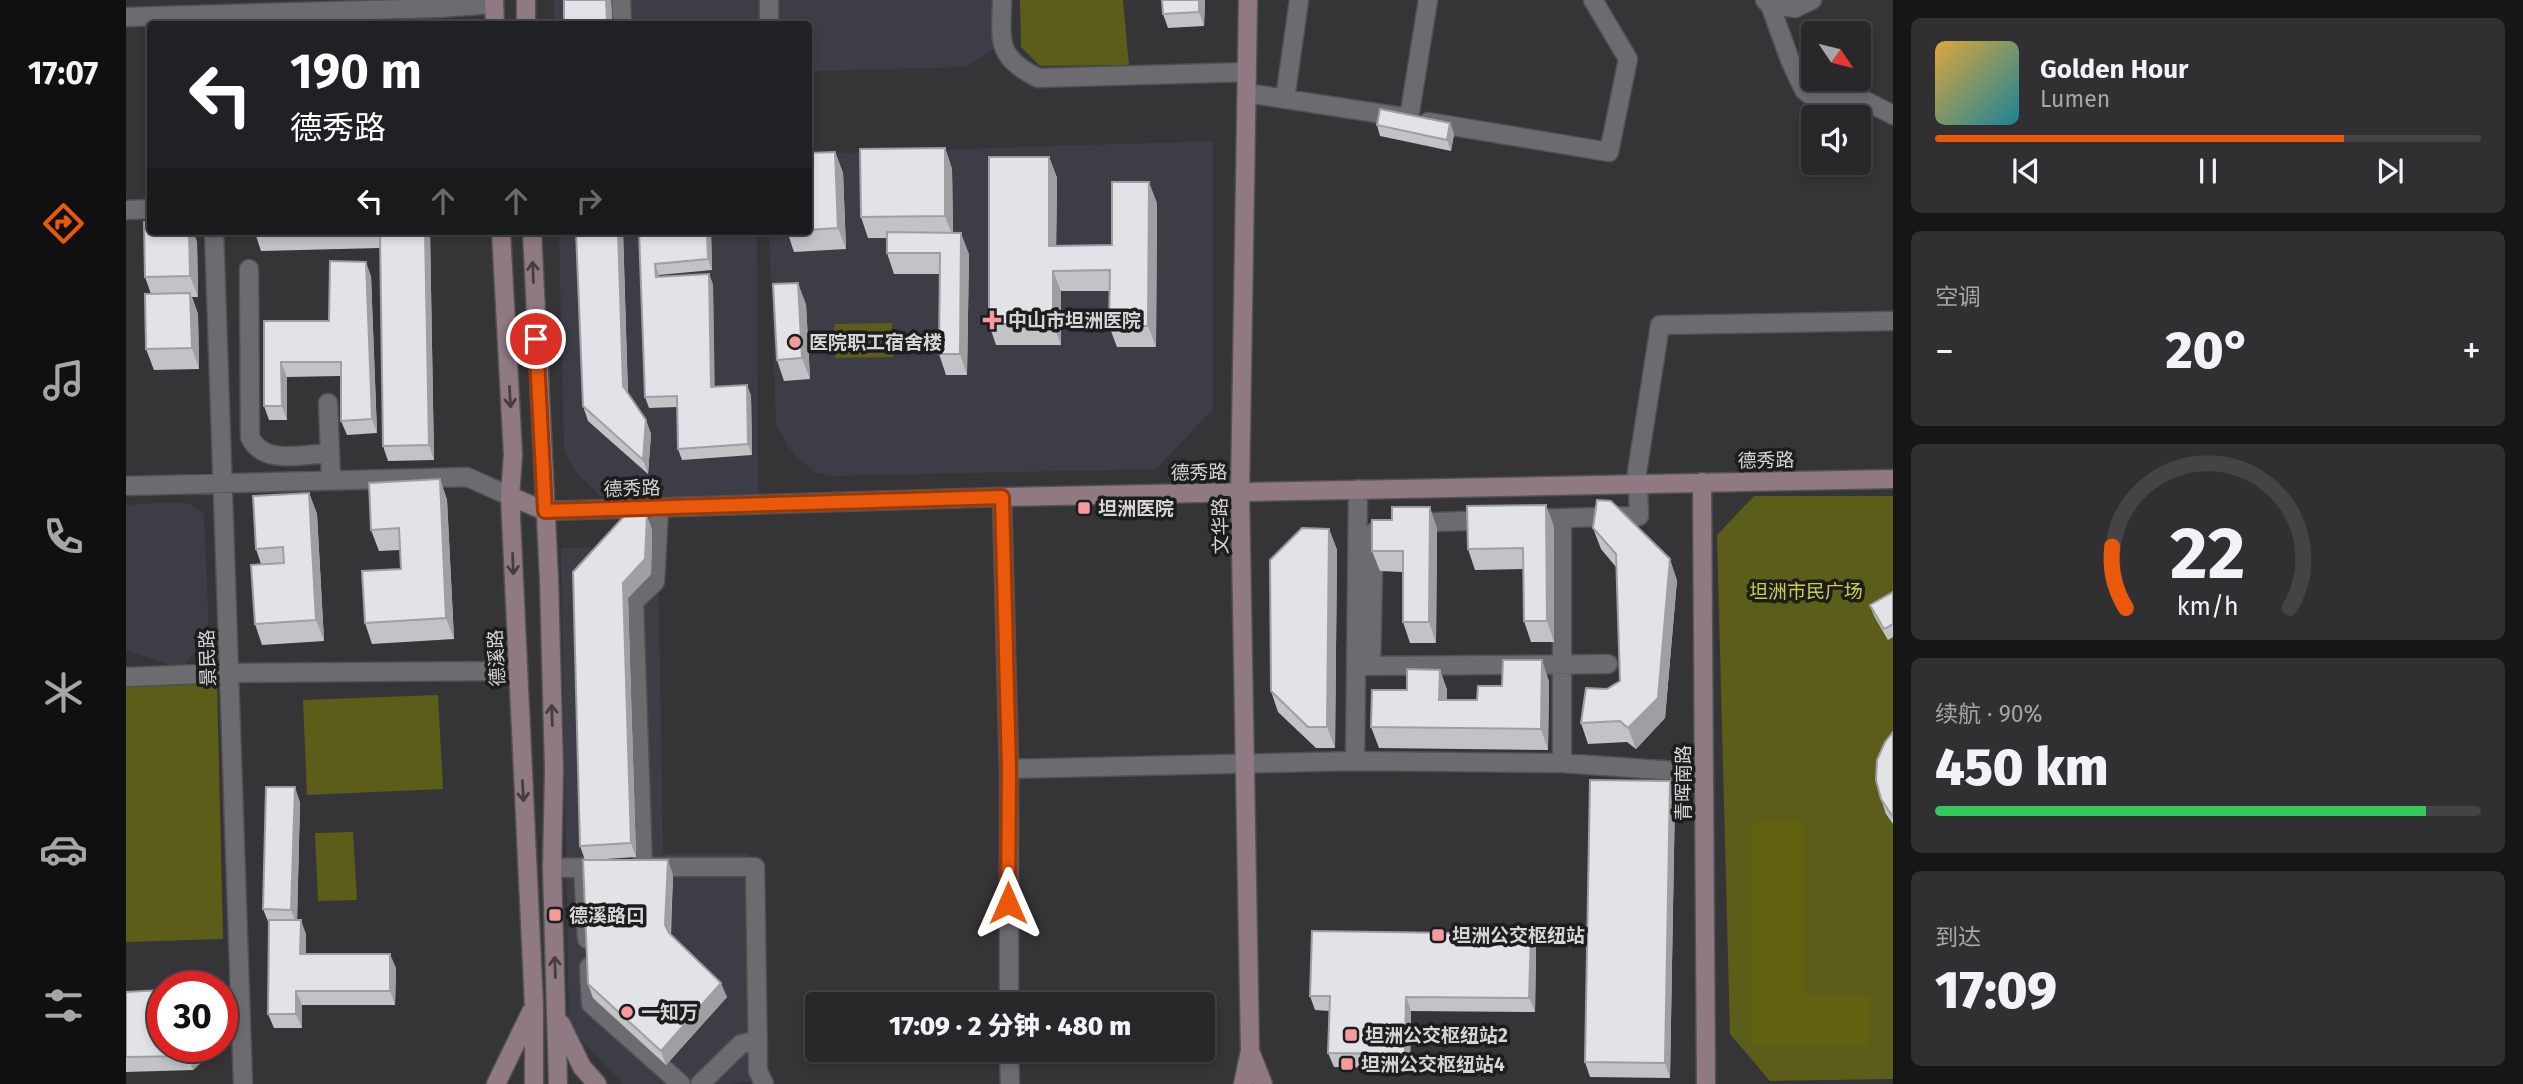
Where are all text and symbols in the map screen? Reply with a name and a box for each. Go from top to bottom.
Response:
north arrow [1801,21,1871,91]
map controls [1801,21,1871,175]
text: 190 m [290,42,422,101]
icon: left [175,49,266,140]
text: 17:07 [28,54,98,92]
text: Golden Hour [2040,54,2188,85]
text: Lumen [2040,85,2110,113]
button: sound [1801,105,1871,175]
text: 德秀路 [290,109,386,147]
icon: previous [2007,152,2045,190]
icon: pause [2189,152,2227,190]
icon: next [2371,152,2409,190]
icon: left [351,182,389,220]
icon: ahead [424,182,462,220]
icon: ahead [497,182,535,220]
icon: right [570,182,608,220]
icon: directions [39,199,88,248]
one-way arrow [527,260,540,283]
text: 空调 [1935,283,1981,311]
pin [506,309,566,369]
place label: 中山市坦洲医院 [1008,309,1141,332]
marker: 中山市坦洲医院 [982,310,1002,330]
text: 20° [2165,319,2251,382]
icon: arrive [517,320,555,358]
text: − [1935,328,1954,374]
text: + [2462,328,2481,374]
place label: 医院职工宿舍楼 [809,331,942,354]
marker: 医院职工宿舍楼 [787,334,803,350]
icon: music [39,356,88,405]
one-way arrow [504,385,517,408]
street label: 德秀路 [1737,449,1795,472]
street label: 德秀路 [1170,461,1228,484]
street label: 德秀路 [603,476,661,501]
place label: 坦洲医院 [1098,497,1174,520]
street label: 文华路 [1209,497,1232,555]
marker: 坦洲医院 [1076,500,1092,516]
text: 22 [2170,510,2246,597]
icon: phone [39,512,88,561]
one-way arrow [506,552,519,575]
park label: 坦洲市民广场 [1749,580,1863,603]
text: km/h [2177,592,2239,622]
street label: 景民路 [195,629,220,687]
street label: 德溪路 [484,629,509,687]
icon: climate [39,668,88,717]
text: 续航 · 90% [1935,700,2043,728]
one-way arrow [545,704,559,727]
text: 450 km [1935,736,2109,799]
street label: 青晖南路 [1672,745,1695,821]
one-way arrow [517,779,530,802]
icon: car [39,825,88,874]
position arrow [971,866,1045,940]
place label: 德溪路口 [569,904,645,927]
marker: 德溪路口 [547,907,563,923]
text: 到达 [1935,923,1981,951]
place label: 坦洲公交枢纽站 [1452,924,1585,947]
marker: 坦洲公交枢纽站 [1430,927,1446,943]
one-way arrow [549,956,562,979]
text: 17:09 [1935,959,2057,1022]
speed limit sign: 30 [147,971,238,1062]
icon: filters [39,981,88,1030]
place label: 一知万 [641,1001,698,1024]
marker: 一知万 [619,1004,635,1020]
text: 17:09 · 2 分钟 · 480 m [889,1011,1131,1042]
place label: 坦洲公交枢纽站2 [1365,1024,1508,1047]
marker: 坦洲公交枢纽站2 [1343,1027,1359,1043]
place label: 坦洲公交枢纽站4 [1361,1053,1505,1076]
marker: 坦洲公交枢纽站4 [1339,1056,1355,1072]

